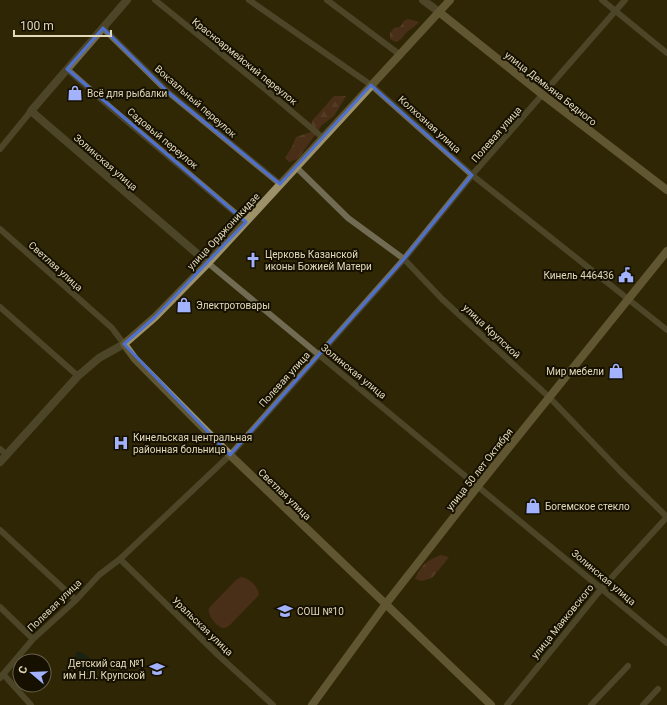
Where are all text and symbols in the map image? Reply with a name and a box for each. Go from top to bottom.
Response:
scale bar [14,12,111,38]
street label: Красноармейский переулок [190,16,300,107]
text: 100 m [20,19,54,33]
street label: улица Демьяна Бедного [503,49,599,128]
street label: Вокзальный переулок [153,63,239,140]
shop icon: Всё для рыбалки [66,84,84,102]
place label: Всё для рыбалки [87,88,168,99]
street label: Колхозная улица [396,94,463,155]
street label: Полевая улица [469,104,524,165]
street label: Садовый переулок [125,106,201,172]
street label: Золинская улица [72,132,140,193]
street label: улица Орджоникидзе [185,191,262,272]
street label: Светлая улица [27,239,85,293]
place label: Церковь Казанской иконы Божией Матери [265,249,372,272]
church icon: Церковь Казанской иконы Божией Матери [244,251,262,269]
public building icon: Кинель 446436 [617,266,635,284]
place label: Кинель 446436 [543,270,614,281]
shop icon: Электротовары [175,296,193,314]
place label: Электротовары [196,300,270,311]
street label: улица Крупской [461,302,523,361]
street label: Золинская улица [319,342,388,401]
street label: Полевая улица [257,349,312,409]
shop icon: Мир мебели [607,362,625,380]
place label: Мир мебели [546,366,604,377]
street label: улица 50 лет Октября [444,426,515,513]
place label: Кинельская центральная районная больница [133,432,252,455]
hospital icon: Кинельская центральная районная больница [112,434,130,452]
street label: Светлая улица [256,467,313,522]
shop icon: Богемское стекло [524,497,542,515]
place label: Богемское стекло [545,501,630,512]
street label: Золинская улица [569,547,638,607]
street label: Полевая улица [25,577,83,634]
street label: улица Маяковского [529,582,596,661]
street label: Уральская улица [170,595,235,658]
school or university icon: СОШ №10 [276,602,294,620]
place label: СОШ №10 [297,606,344,617]
north arrow [12,653,52,693]
place label: Детский сад №1 им Н.Л. Крупской [63,658,145,681]
school or university icon: Детский сад №1 им Н.Л. Крупской [148,660,166,678]
text: С [16,664,30,675]

